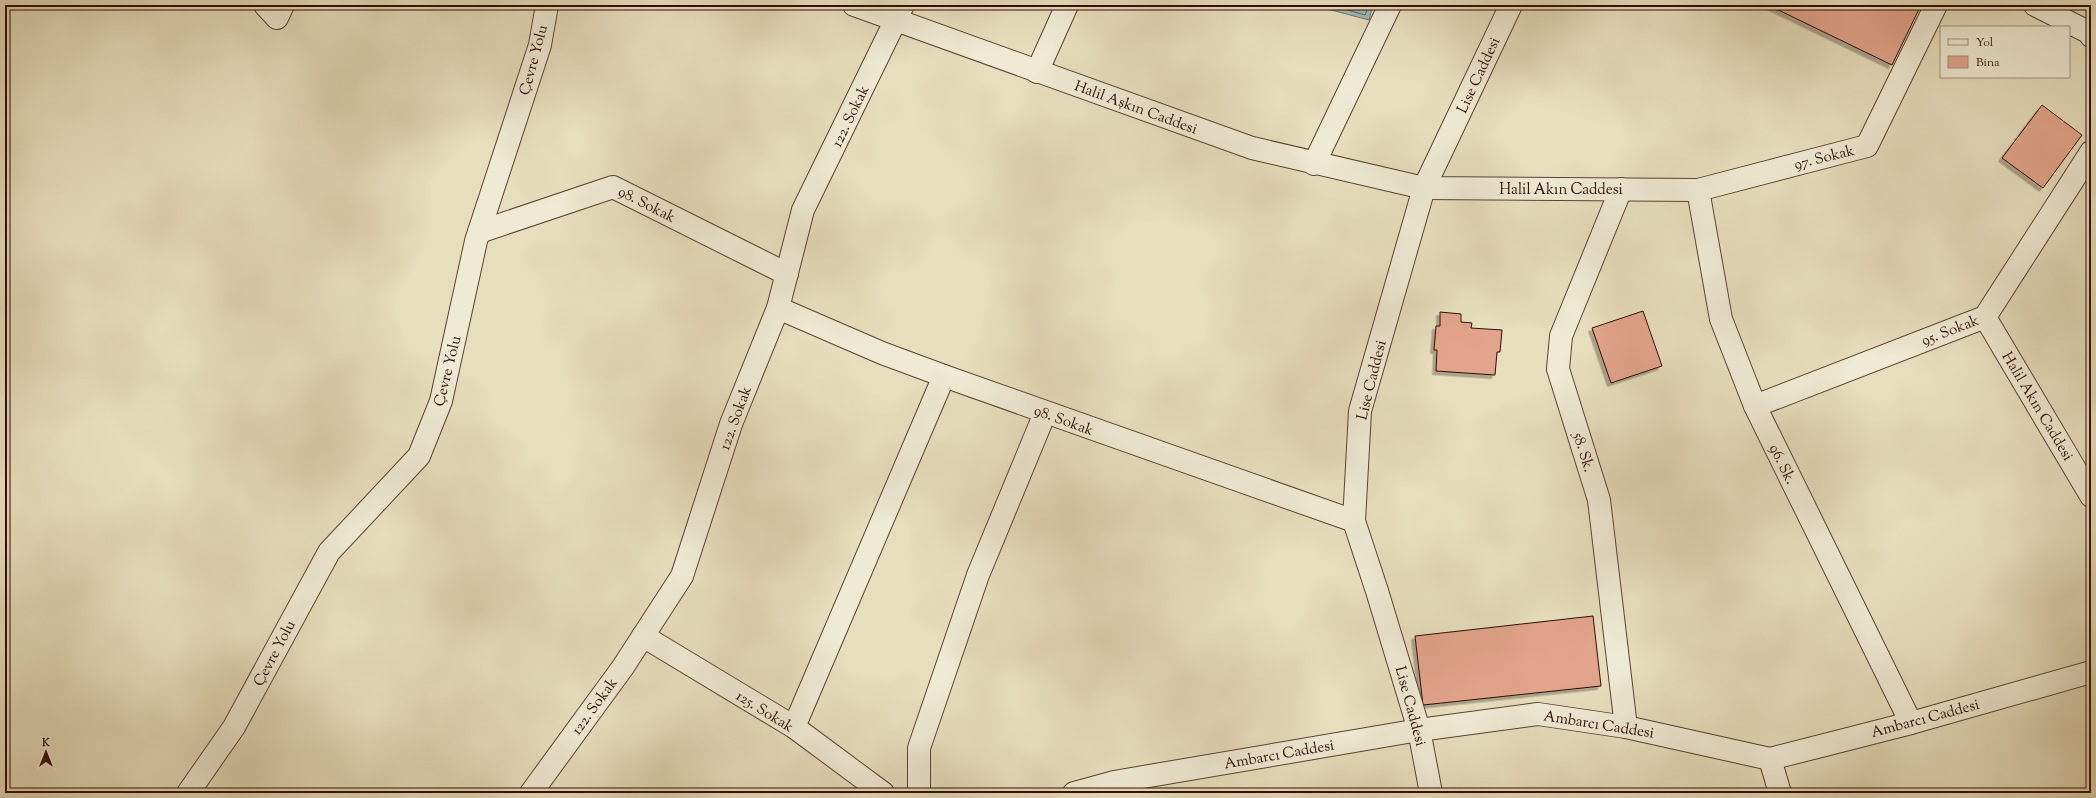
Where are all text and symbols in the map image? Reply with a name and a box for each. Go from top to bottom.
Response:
street label: Çevre Yolu [515,23,554,98]
legend [1940,26,2070,78]
street label: Lise Caddesi [1453,34,1506,117]
text: Yol [1976,34,1994,52]
text: Bina [1976,54,2000,72]
street label: Halil Aşkın Caddesi [1071,76,1200,140]
street label: 122. Sokak [827,82,875,151]
street label: 97. Sokak [1792,141,1857,176]
street label: Halil Akın Caddesi [1499,180,1623,201]
street label: 98. Sokak [614,182,679,229]
street label: 95. Sokak [1919,311,1982,352]
street label: Çevre Yolu [430,333,467,409]
street label: Lise Caddesi [1352,338,1393,423]
street label: Halil Akın Caddesi [1996,348,2078,465]
street label: 122. Sokak [715,384,758,453]
street label: 98. Sokak [1031,401,1096,442]
street label: 58. Sk. [1566,429,1599,475]
street label: 96. Sk. [1763,441,1800,488]
street label: Çevre Yolu [249,617,302,690]
street label: Lise Caddesi [1389,664,1430,749]
street label: 122. Sokak [567,674,623,740]
street label: 125. Sokak [731,686,797,738]
street label: Ambarcı Caddesi [1869,695,1982,744]
street label: Ambarcı Caddesi [1542,706,1656,745]
north arrow [26,732,66,772]
text: K [41,735,50,751]
street label: Ambarcı Caddesi [1222,735,1336,776]

